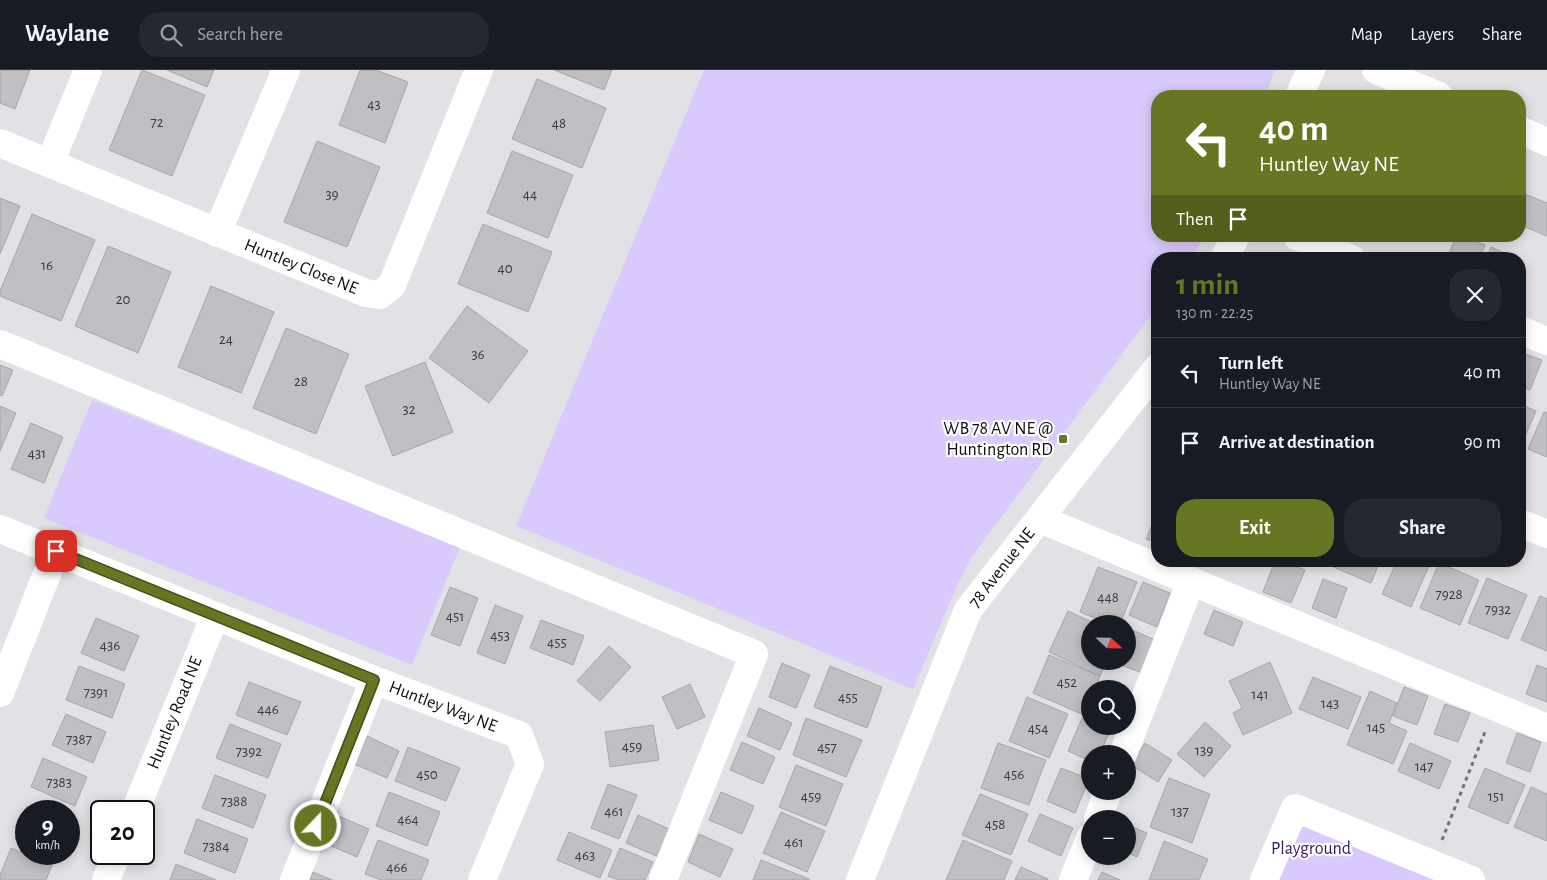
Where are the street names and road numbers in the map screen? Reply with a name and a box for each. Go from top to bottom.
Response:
street label: Huntley Close NE [241,236,361,298]
street label: 78 Avenue NE [966,525,1039,611]
street label: Huntley Road NE [144,654,206,772]
street label: Huntley Way NE [386,678,500,736]

